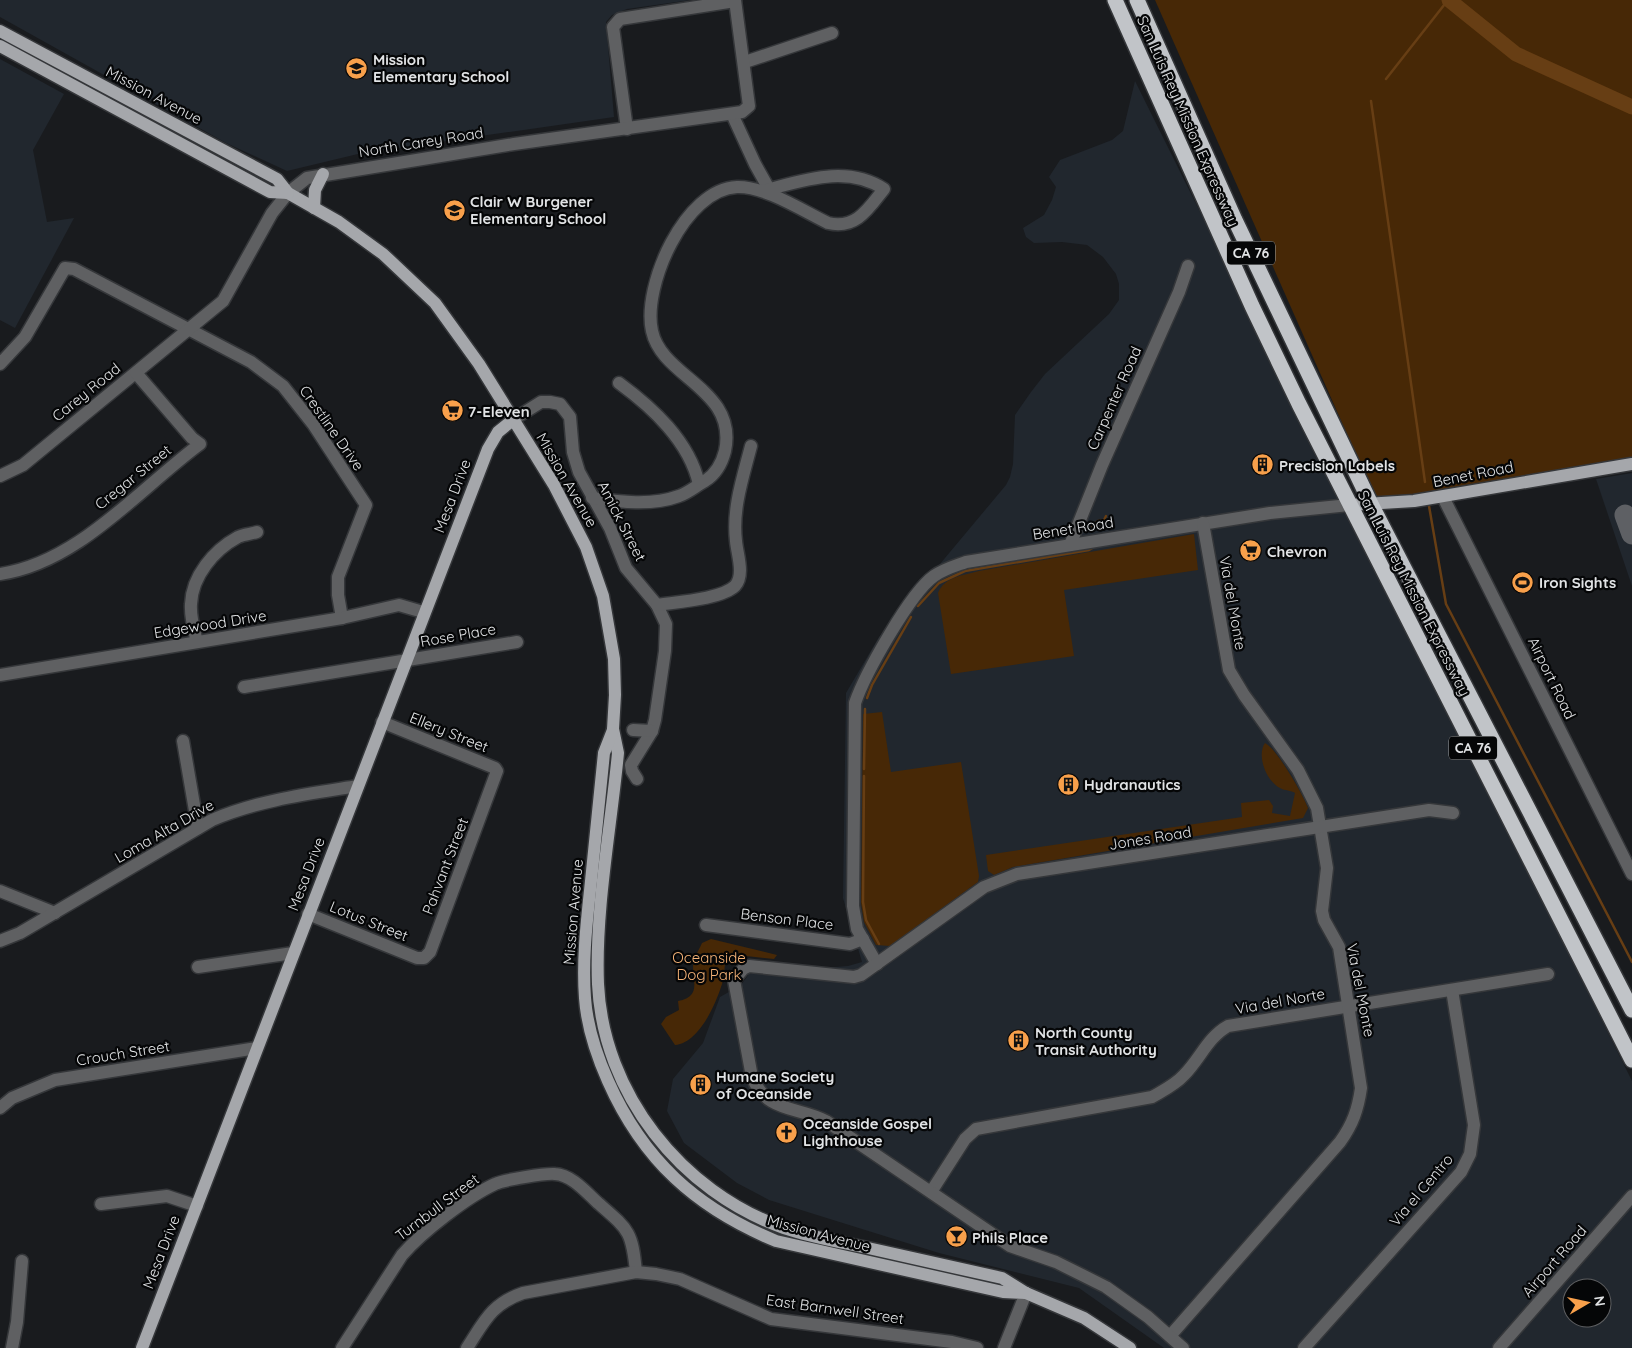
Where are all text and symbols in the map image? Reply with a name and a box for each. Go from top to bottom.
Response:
street label: San Luis Rey Mission Expressway [1133,13,1243,229]
place label: Mission Elementary School [373,50,509,86]
school or university icon: Mission Elementary School [345,56,369,80]
street label: Mission Avenue [103,62,205,128]
street label: North Carey Road [357,123,485,161]
place label: Clair W Burgener Elementary School [470,192,606,228]
school or university icon: Clair W Burgener Elementary School [442,198,466,222]
road number: CA 76 [1227,242,1275,264]
street label: Carpenter Road [1083,343,1145,453]
street label: Carey Road [48,359,124,425]
street label: Crestline Drive [296,382,368,474]
supermarket icon: 7-Eleven [440,399,464,423]
place label: 7-Eleven [468,402,530,421]
street label: Mission Avenue [532,429,602,531]
street label: Cregar Street [91,440,175,514]
building icon: Precision Labels [1251,453,1275,477]
street label: Mesa Drive [429,456,475,536]
place label: Precision Labels [1279,456,1395,475]
street label: Benet Road [1431,457,1515,491]
street label: Amick Street [594,478,650,564]
street label: San Luis Rey Mission Expressway [1354,487,1474,699]
street label: Benet Road [1031,512,1115,544]
supermarket icon: Chevron [1239,539,1263,563]
place label: Chevron [1267,542,1327,561]
street label: Via del Monte [1215,555,1251,651]
sports icon: Iron Sights [1511,570,1535,594]
place label: Iron Sights [1539,573,1616,592]
street label: Edgewood Drive [152,606,268,642]
street label: Rose Place [419,619,497,651]
street label: Airport Road [1524,634,1580,722]
street label: Ellery Street [407,708,491,756]
road number: CA 76 [1449,736,1497,760]
building icon: Hydranautics [1056,772,1080,796]
place label: Hydranautics [1084,775,1180,794]
street label: Loma Alta Drive [111,795,217,867]
street label: Pahvant Street [418,815,472,917]
street label: Jones Road [1107,822,1193,854]
street label: Mesa Drive [283,834,329,914]
street label: Mission Avenue [559,858,587,966]
street label: Lotus Street [327,897,411,945]
street label: Benson Place [739,904,835,934]
street label: Via del Monte [1343,942,1379,1038]
park label: Oceanside Dog Park [672,948,746,984]
street label: Via del Norte [1234,984,1326,1018]
place label: North County Transit Authority [1035,1023,1157,1059]
building icon: North County Transit Authority [1007,1029,1031,1053]
street label: Crouch Street [75,1036,171,1070]
place label: Humane Society of Oceanside [716,1067,834,1103]
building icon: Humane Society of Oceanside [688,1073,712,1097]
place label: Oceanside Gospel Lighthouse [803,1114,932,1150]
church icon: Oceanside Gospel Lighthouse [775,1120,799,1144]
street label: Via el Centro [1385,1150,1457,1230]
street label: Turnbull Street [391,1169,483,1245]
street label: Mission Avenue [765,1210,873,1256]
street label: Mesa Drive [138,1212,184,1292]
street label: Airport Road [1518,1221,1590,1301]
bar icon: Phils Place [944,1225,968,1249]
place label: Phils Place [972,1228,1048,1247]
north arrow [1562,1278,1612,1328]
street label: East Barnwell Street [765,1290,905,1328]
text: N [1590,1294,1610,1307]

